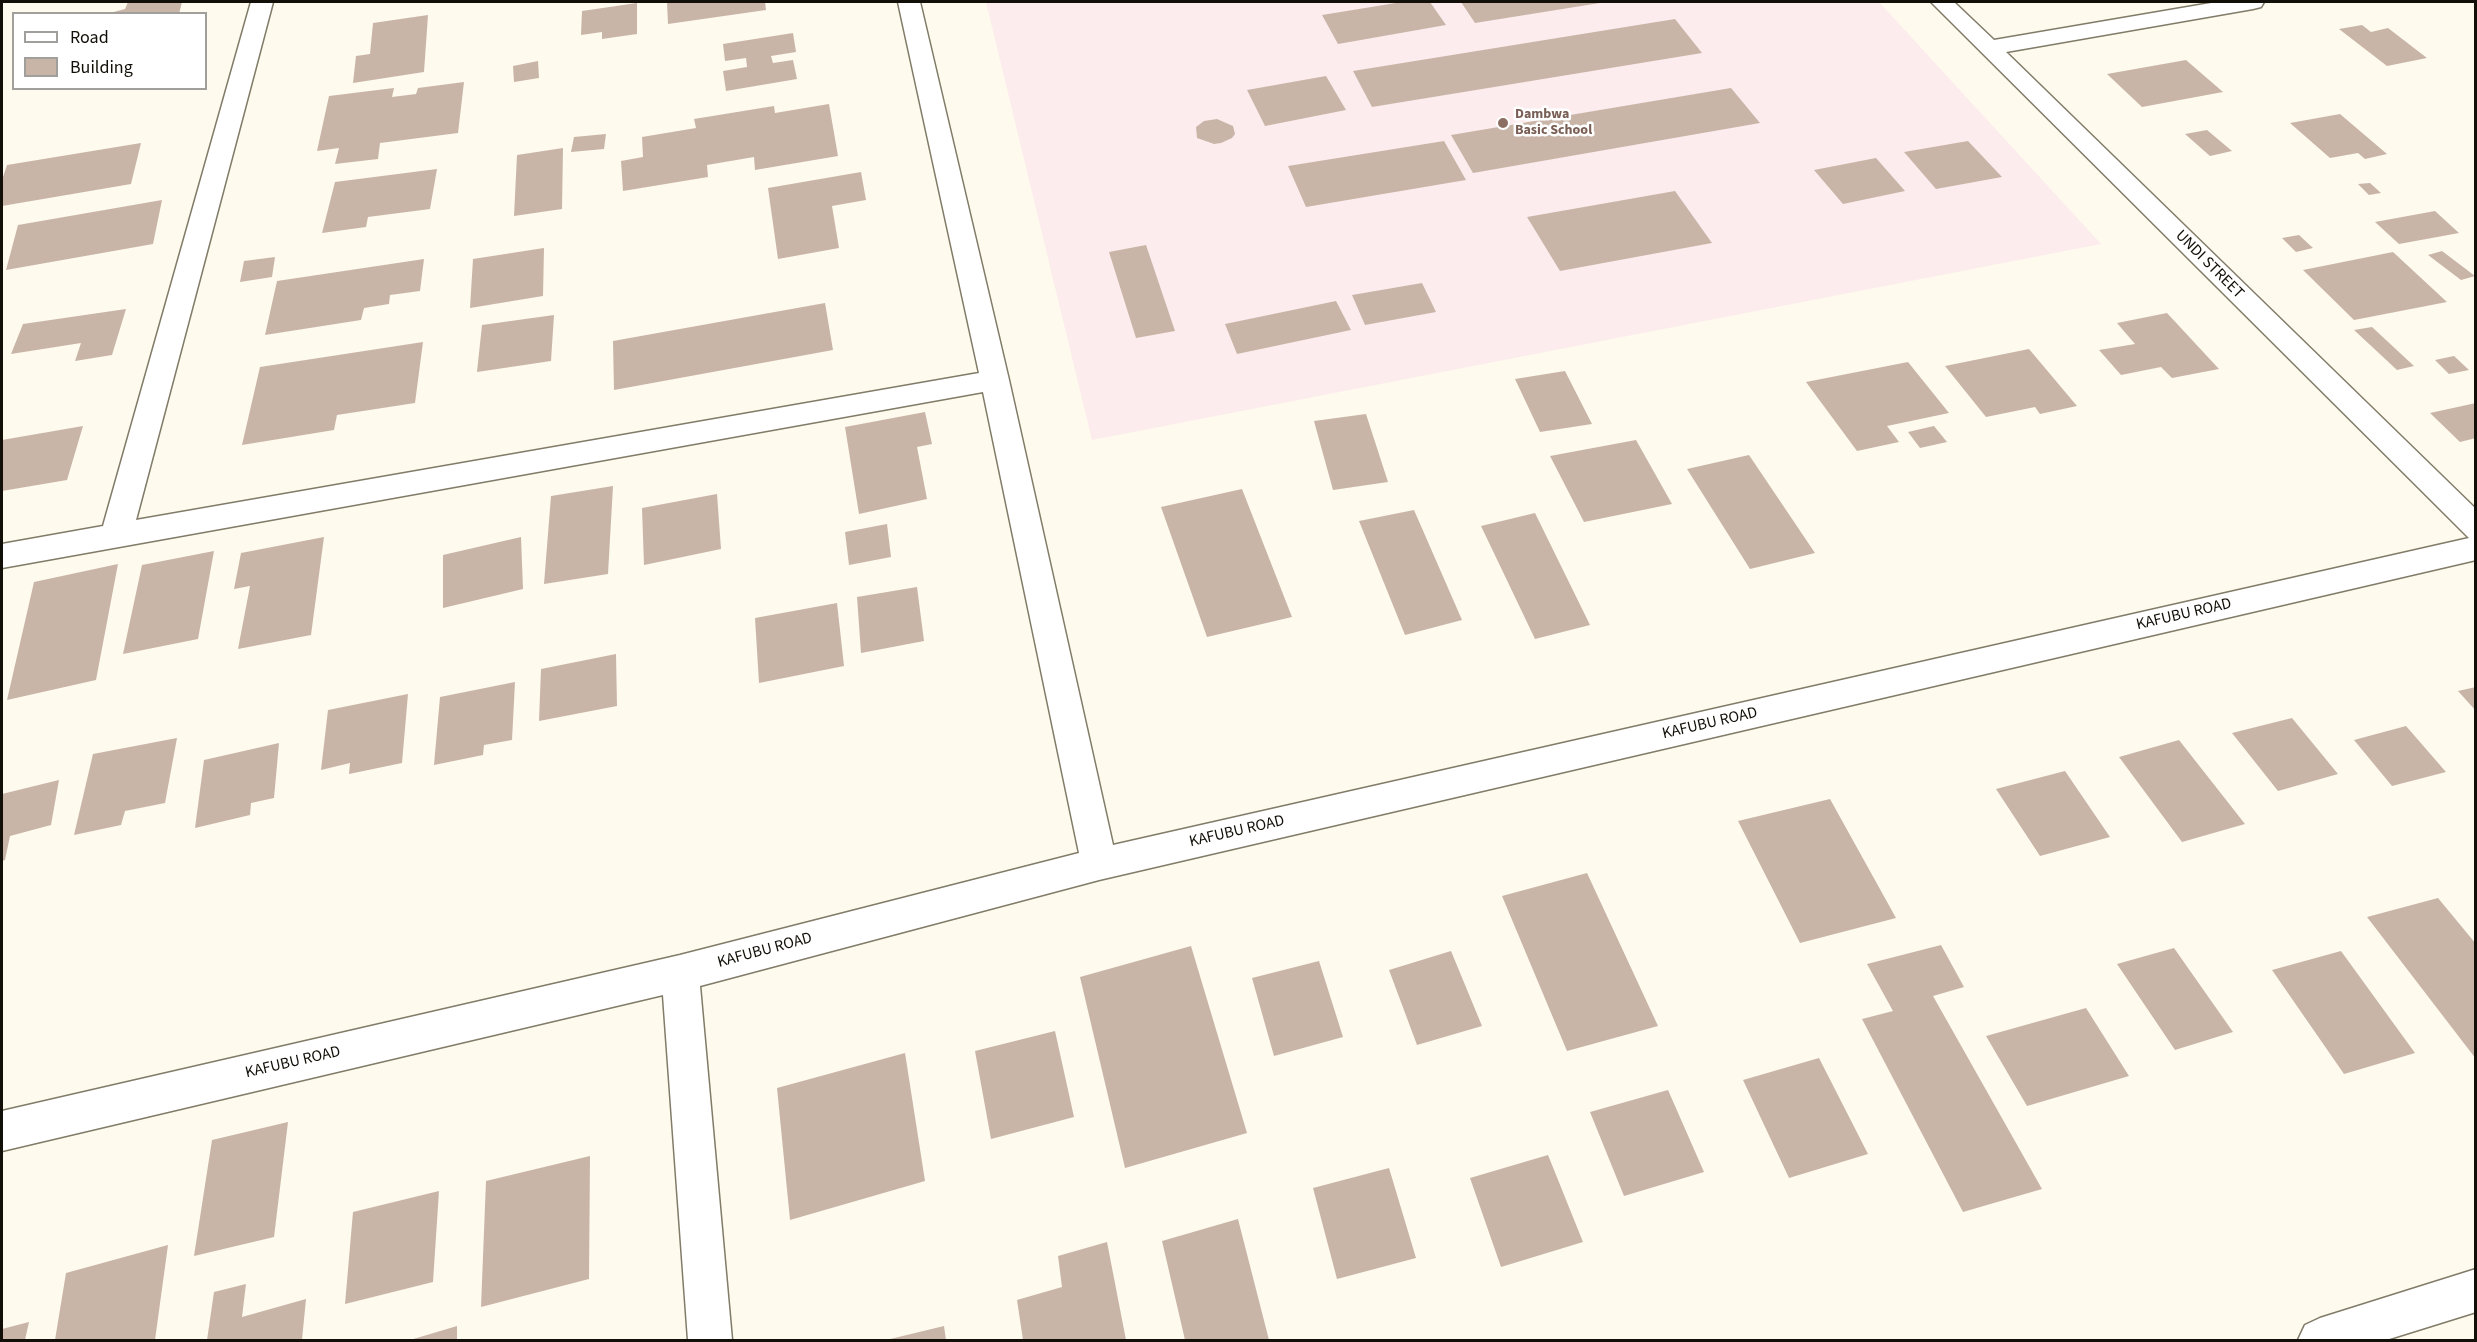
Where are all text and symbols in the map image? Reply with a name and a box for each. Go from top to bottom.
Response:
legend [12,12,207,90]
text: Road [70,25,109,50]
text: Building [70,55,133,80]
place label: Dambwa Basic School [1515,107,1592,140]
marker: Dambwa Basic School [1496,116,1510,130]
street label: UNDI STREET [2171,227,2247,303]
street label: KAFUBU ROAD [2135,595,2233,635]
street label: KAFUBU ROAD [1661,704,1759,744]
street label: KAFUBU ROAD [1188,812,1286,852]
street label: KAFUBU ROAD [716,929,814,973]
street label: KAFUBU ROAD [244,1043,342,1083]

